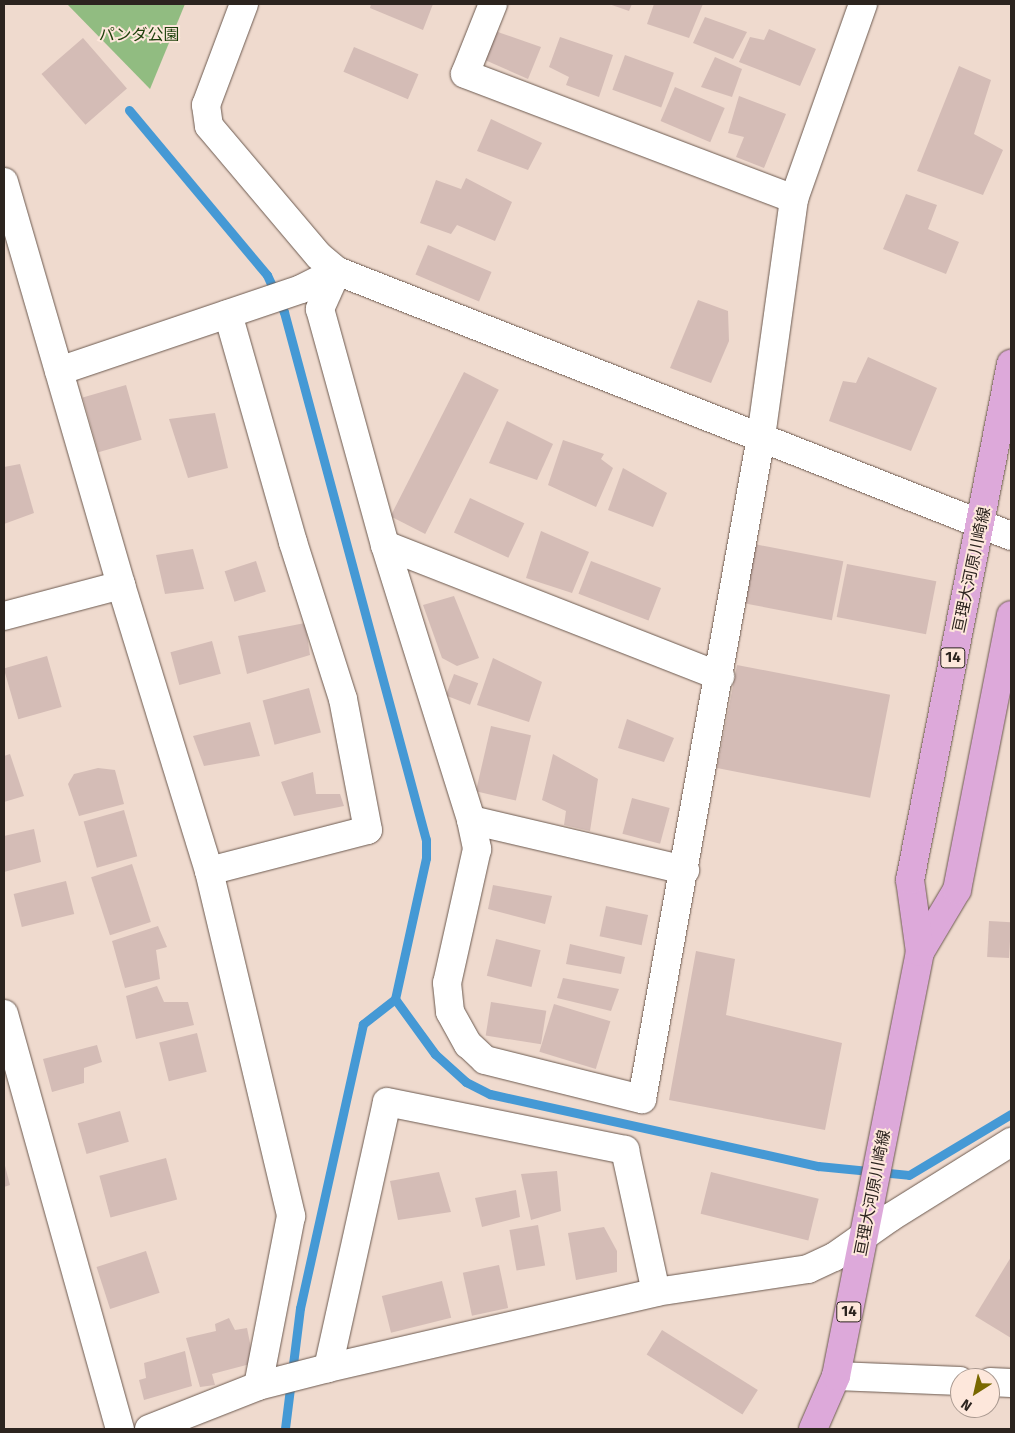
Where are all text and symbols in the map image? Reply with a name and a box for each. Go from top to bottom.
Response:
park label: パンダ公園 [99,25,179,45]
street label: 亘理大河原川崎線 [949,505,995,635]
road number: 14 [939,646,967,670]
street label: 亘理大河原川崎線 [851,1128,895,1258]
road number: 14 [835,1300,863,1324]
north arrow [950,1368,1000,1418]
text: N [958,1395,975,1415]

